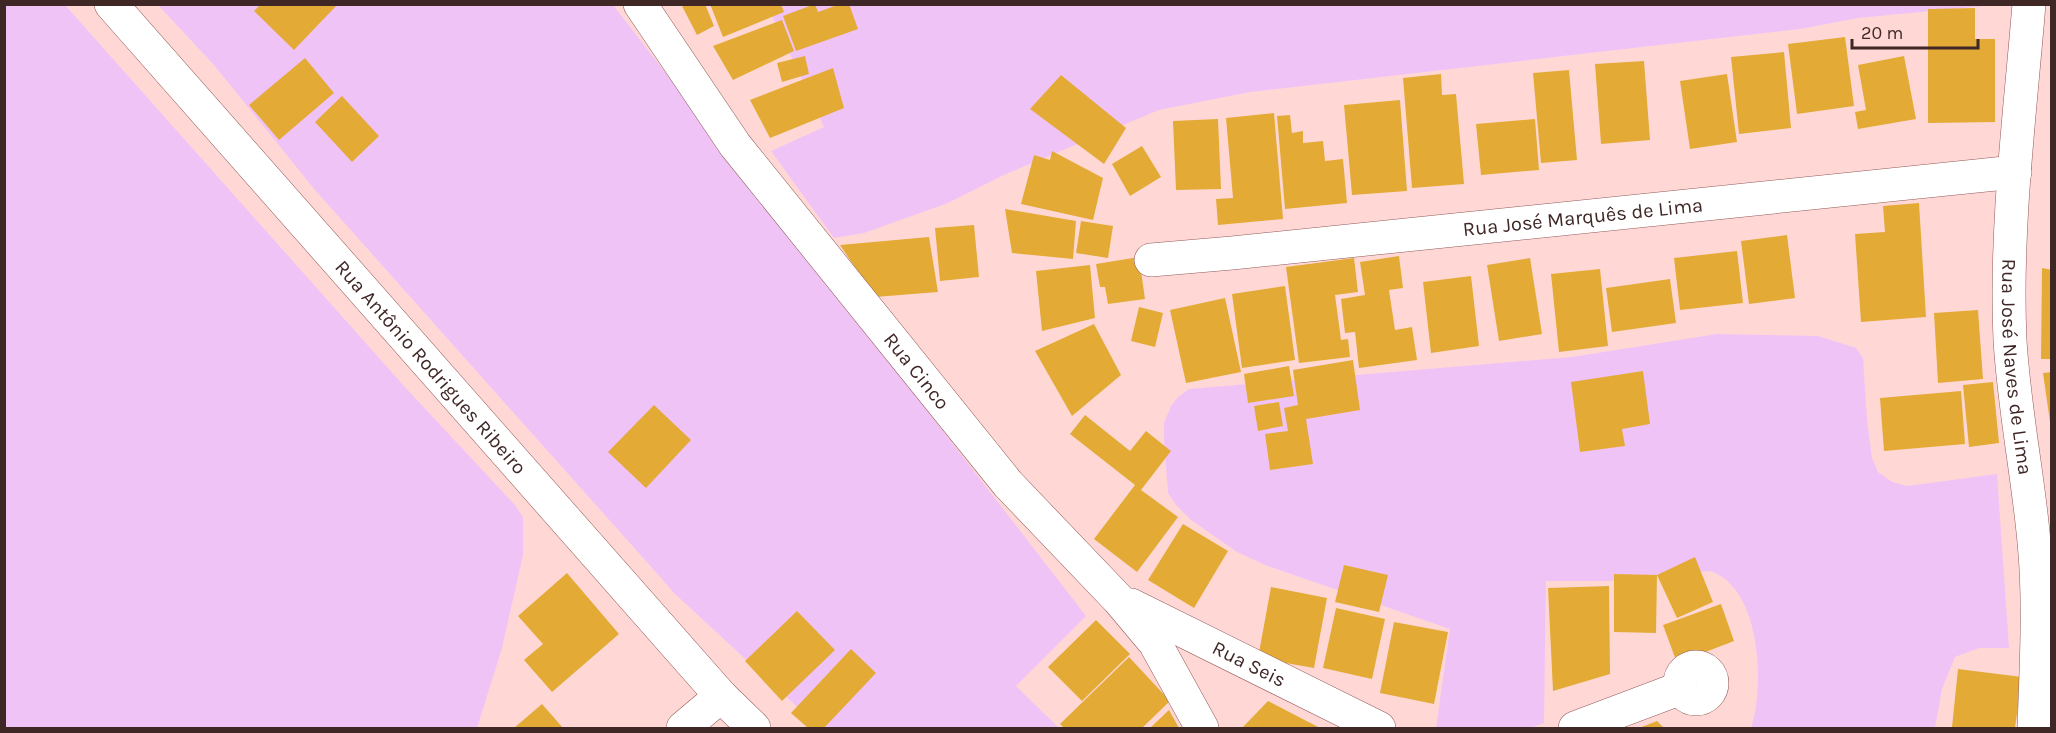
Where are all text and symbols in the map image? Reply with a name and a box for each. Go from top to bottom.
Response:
scale bar [1852,12,1978,50]
text: 20 m [1861,22,1903,44]
street label: Rua José Marquês de Lima [1462,193,1704,241]
street label: Rua Antônio Rodrigues Ribeiro [330,256,531,479]
street label: Rua José Naves de Lima [1997,258,2037,476]
street label: Rua Cinco [879,328,954,414]
street label: Rua Seis [1209,636,1290,692]

